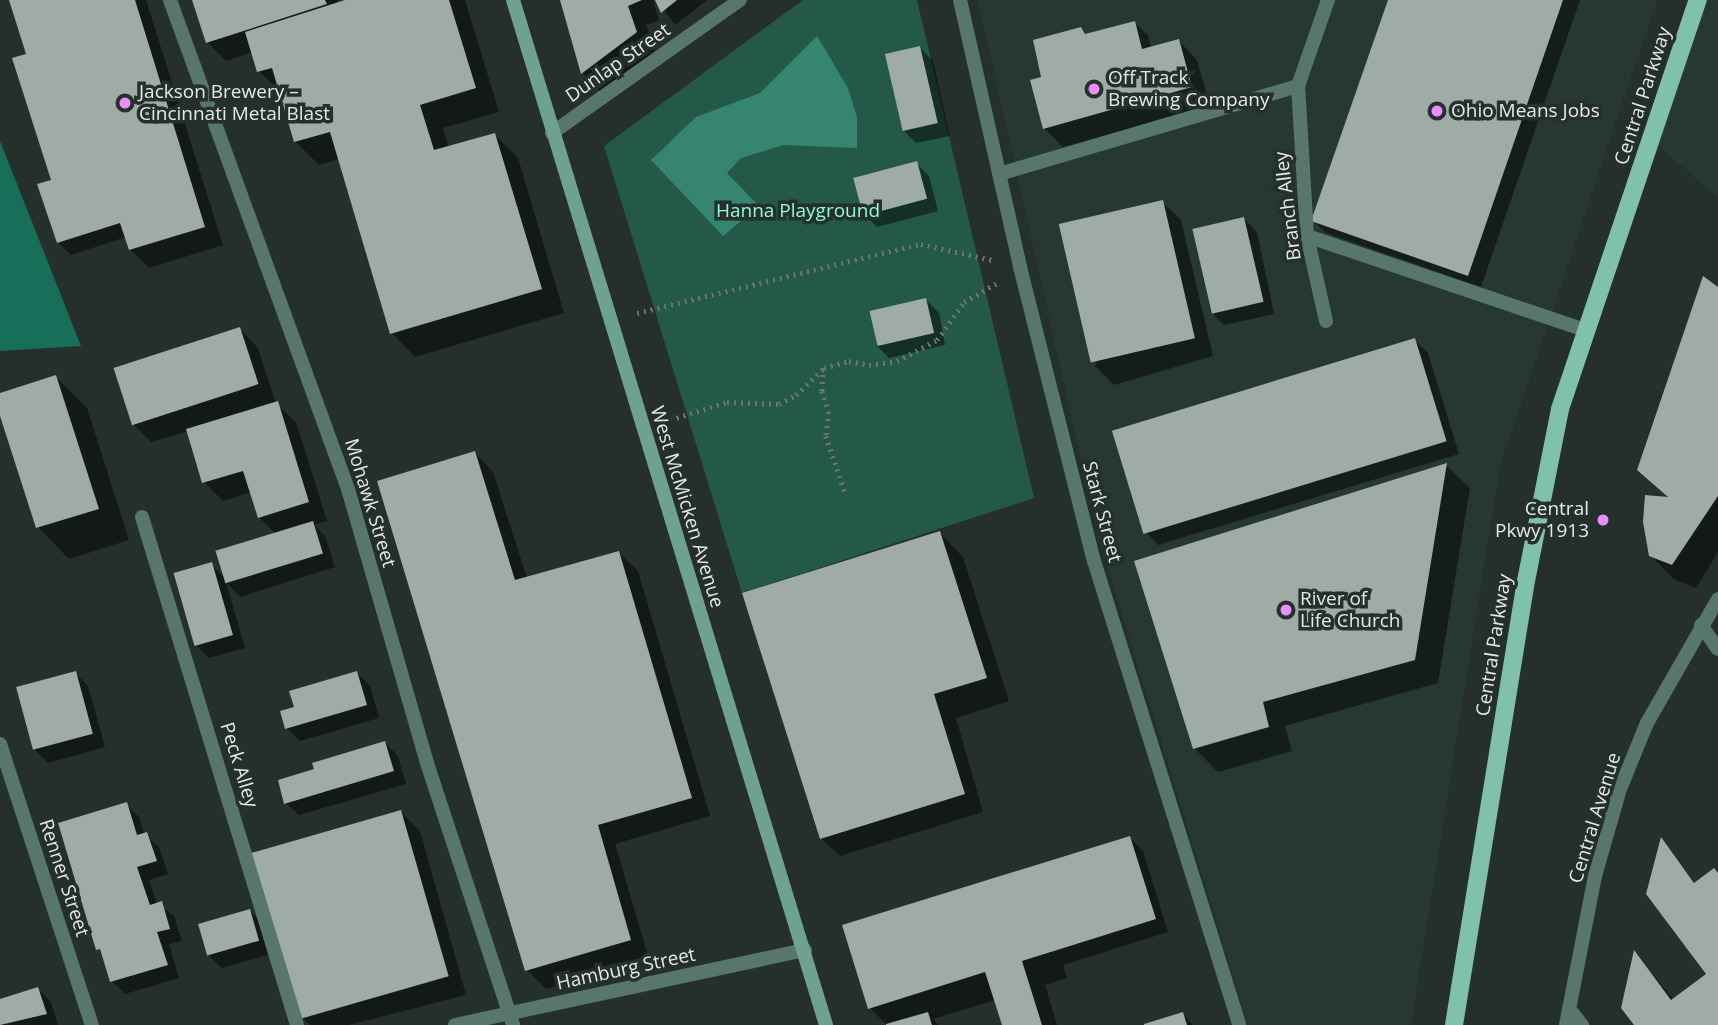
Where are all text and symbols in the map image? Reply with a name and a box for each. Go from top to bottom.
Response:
street label: Dunlap Street [561,19,675,107]
street label: Central Parkway [1610,24,1676,168]
place label: Off Track Brewing Company [1108,67,1269,111]
place label: Jackson Brewery – Cincinnati Metal Blast [139,81,330,125]
marker: Off Track Brewing Company [1086,81,1102,97]
marker: Jackson Brewery – Cincinnati Metal Blast [117,95,133,111]
place label: Ohio Means Jobs [1451,100,1600,122]
marker: Ohio Means Jobs [1429,103,1445,119]
street label: Branch Alley [1270,150,1306,262]
park label: Hanna Playground [716,200,880,222]
street label: West McMicken Avenue [645,403,729,611]
street label: Mohawk Street [340,436,400,570]
street label: Stark Street [1078,459,1126,565]
place label: Central Pkwy 1913 [1495,498,1589,542]
marker: Central Pkwy 1913 [1595,512,1611,528]
street label: Central Parkway [1472,572,1516,718]
place label: River of Life Church [1300,588,1401,632]
marker: River of Life Church [1278,602,1294,618]
street label: Peck Alley [215,720,263,810]
street label: Central Avenue [1564,750,1626,886]
street label: Renner Street [34,816,94,940]
street label: Hamburg Street [554,943,698,995]

